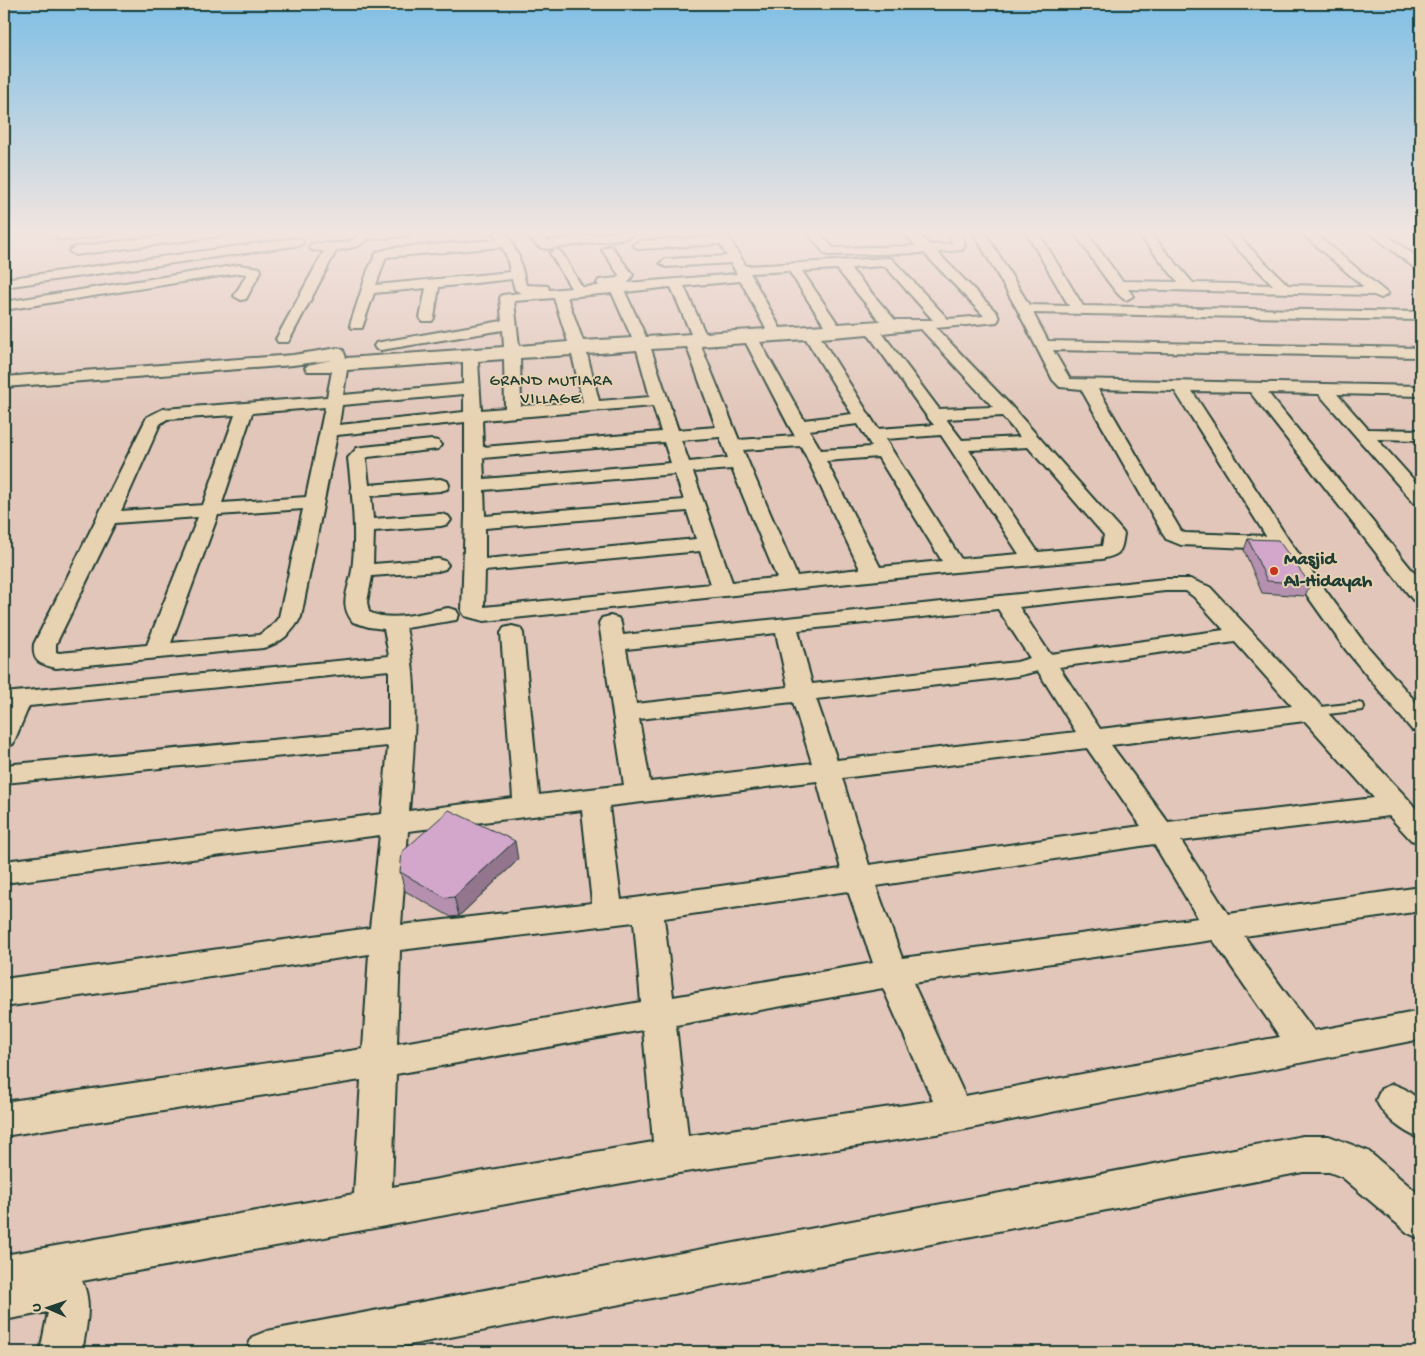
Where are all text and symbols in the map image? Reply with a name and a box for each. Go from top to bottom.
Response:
district label: GRAND MUTIARA VILLAGE [489,373,613,410]
place label: Masjid Al-Hidayah [1283,549,1373,594]
marker: Masjid Al-Hidayah [1268,565,1280,577]
north arrow [22,1284,72,1334]
text: U [29,1303,46,1312]

